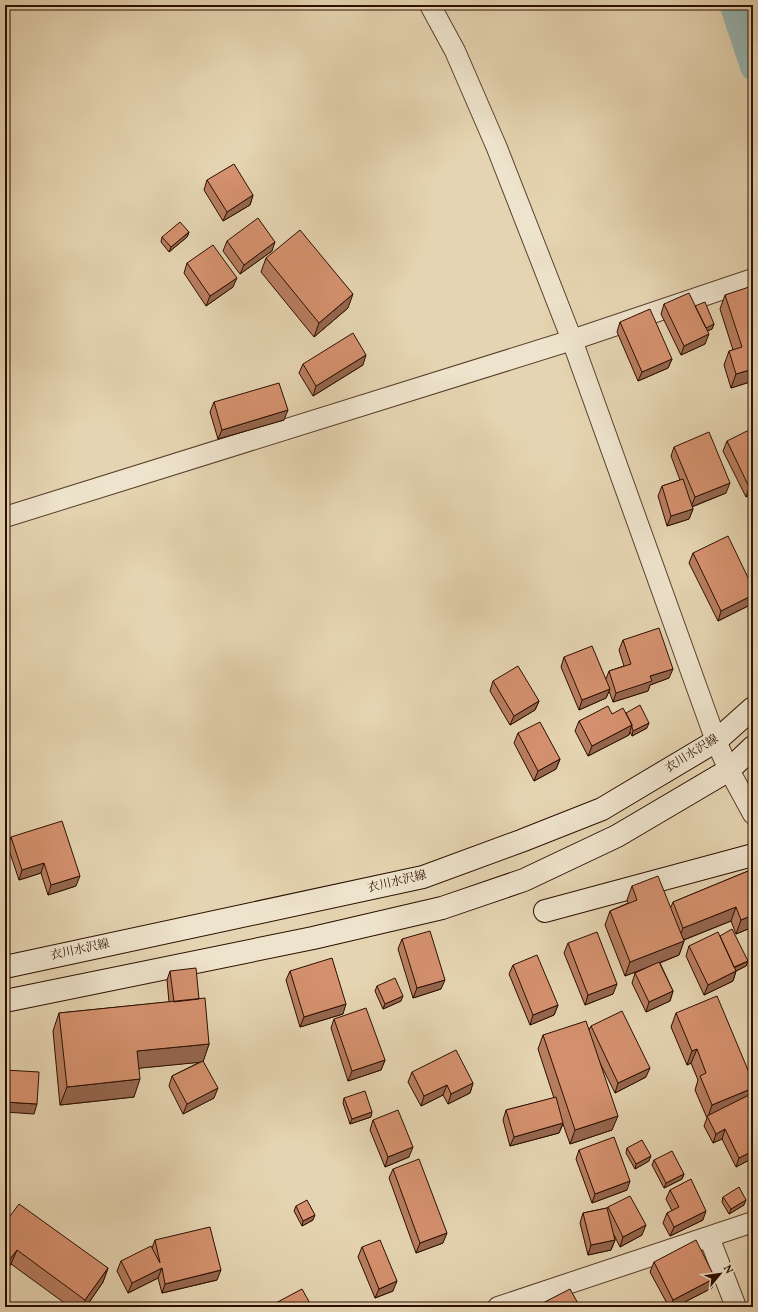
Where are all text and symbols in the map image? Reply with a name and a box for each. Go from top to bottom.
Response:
street label: 衣川水沢線 [662,731,722,777]
street label: 衣川水沢線 [366,867,428,897]
street label: 衣川水沢線 [49,936,111,964]
north arrow [700,1254,740,1294]
text: N [719,1263,736,1277]

